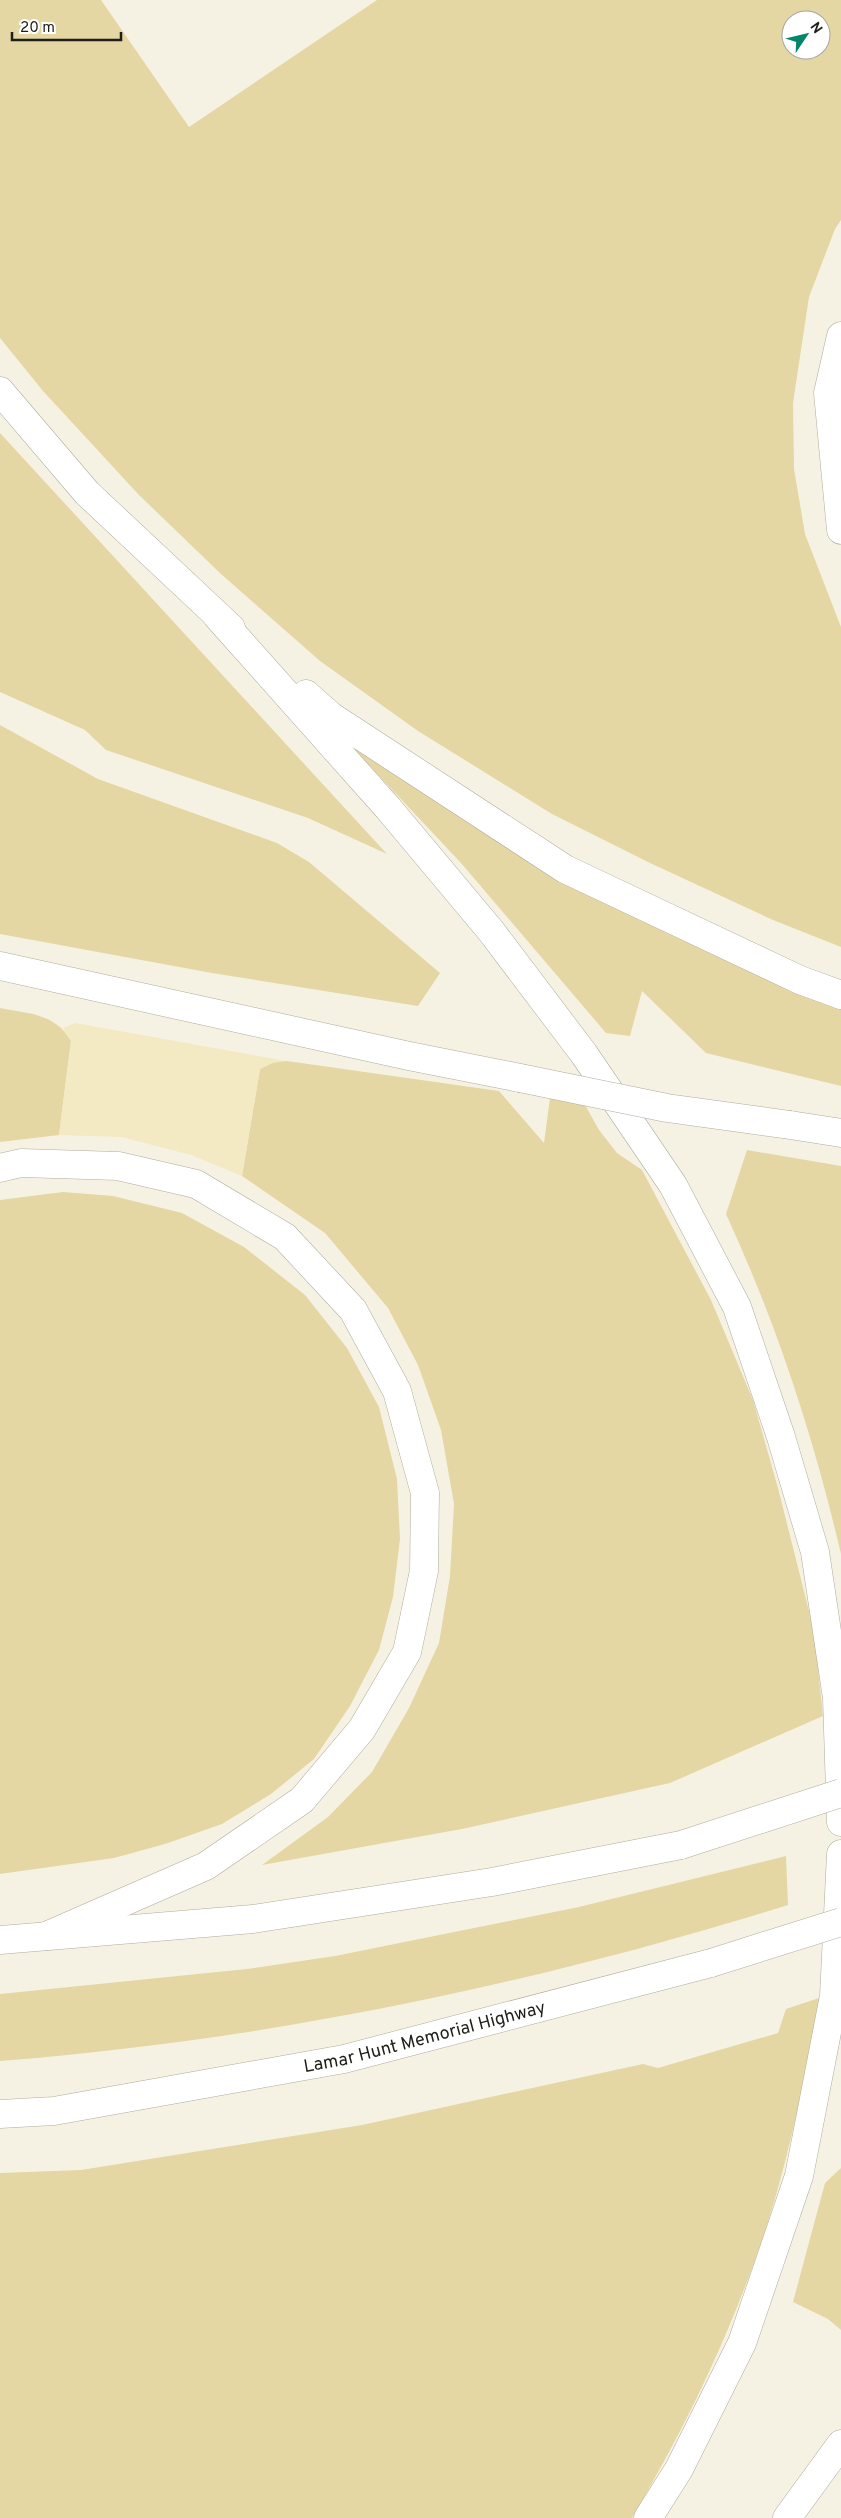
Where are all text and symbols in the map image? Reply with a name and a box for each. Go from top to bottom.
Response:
scale bar [12,10,121,42]
north arrow [781,10,831,60]
text: 20 m [20,19,55,38]
text: N [806,19,825,37]
street label: Lamar Hunt Memorial Highway [302,1997,548,2079]

